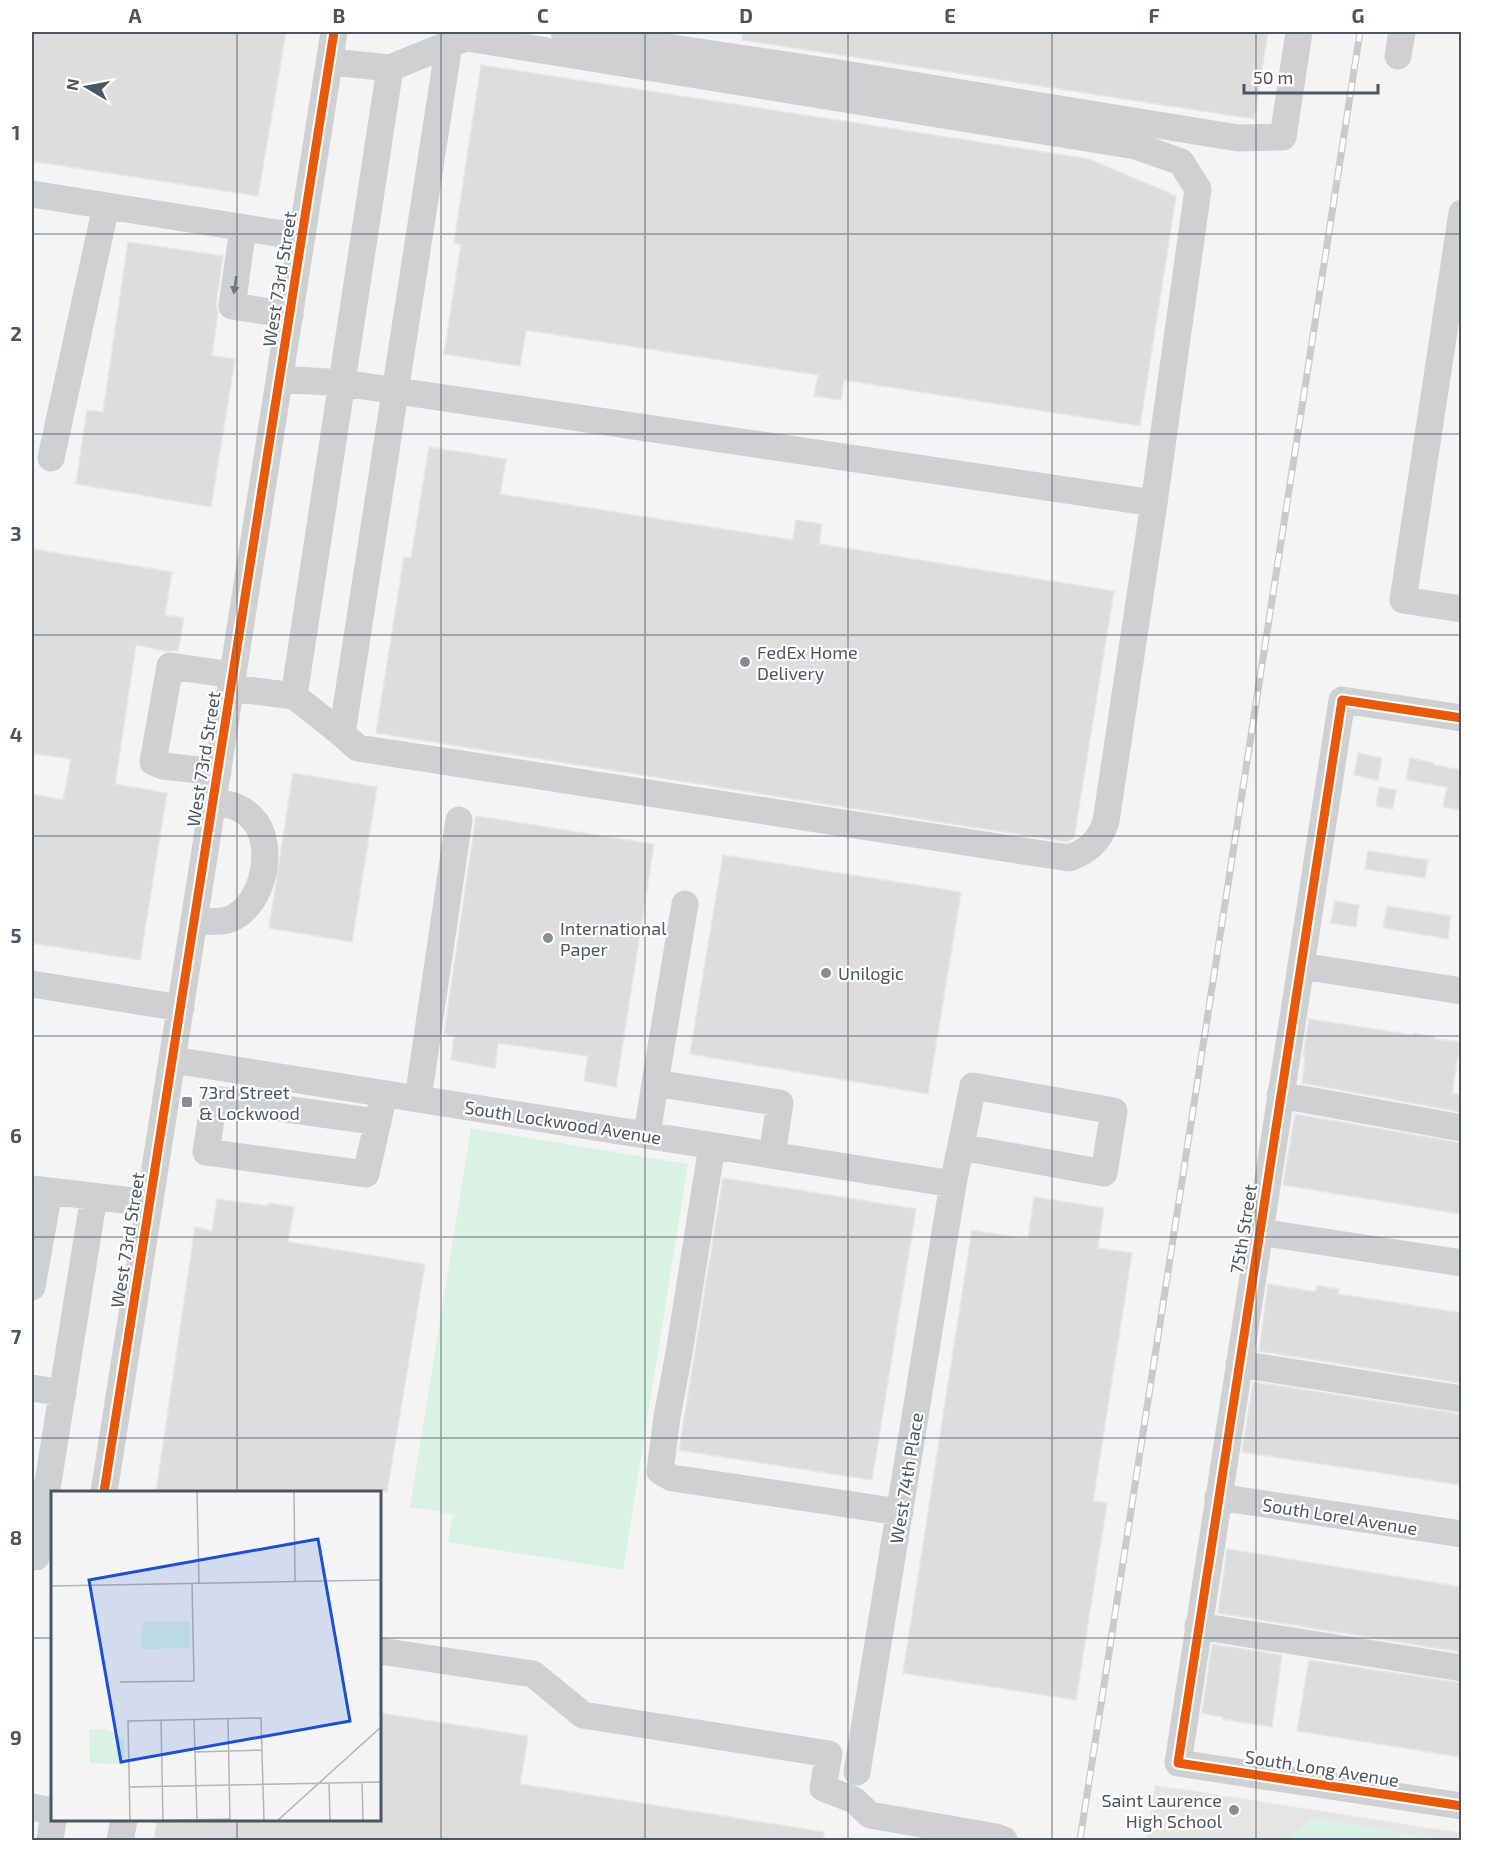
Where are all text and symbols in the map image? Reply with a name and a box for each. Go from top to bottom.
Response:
text: A [128,3,142,27]
text: B [333,3,345,27]
text: C [537,3,549,27]
text: D [739,3,753,27]
text: E [944,3,956,27]
text: F [1148,3,1160,27]
text: G [1352,3,1364,27]
north arrow [57,57,117,117]
scale bar [1244,57,1378,95]
text: 50 m [1253,66,1293,88]
text: N [61,77,82,92]
text: 1 [12,120,20,144]
street label: West 73rd Street [257,209,301,348]
one-way arrow [230,276,239,295]
text: 2 [10,321,22,345]
text: 3 [10,521,22,545]
place label: FedEx Home Delivery [757,641,858,684]
marker: FedEx Home Delivery [738,655,752,669]
street label: West 73rd Street [181,689,225,828]
text: 4 [10,722,23,746]
place label: International Paper [560,917,667,960]
text: 5 [10,923,22,947]
marker: International Paper [541,931,555,945]
place label: Unilogic [838,962,904,984]
marker: Unilogic [819,966,833,980]
place label: 73rd Street & Lockwood [199,1081,300,1124]
marker: 73rd Street & Lockwood [180,1095,194,1109]
street label: South Lockwood Avenue [463,1096,663,1148]
text: 6 [10,1123,22,1147]
street label: West 73rd Street [105,1170,149,1309]
street label: 75th Street [1225,1183,1261,1275]
text: 7 [11,1324,22,1348]
street label: West 74th Place [885,1411,927,1545]
inset map [51,1491,381,1821]
street label: South Lorel Avenue [1261,1493,1419,1539]
text: 8 [10,1525,22,1549]
text: 9 [10,1725,22,1749]
street label: South Long Avenue [1243,1745,1401,1791]
place label: Saint Laurence High School [1101,1789,1223,1832]
marker: Saint Laurence High School [1227,1803,1241,1817]

